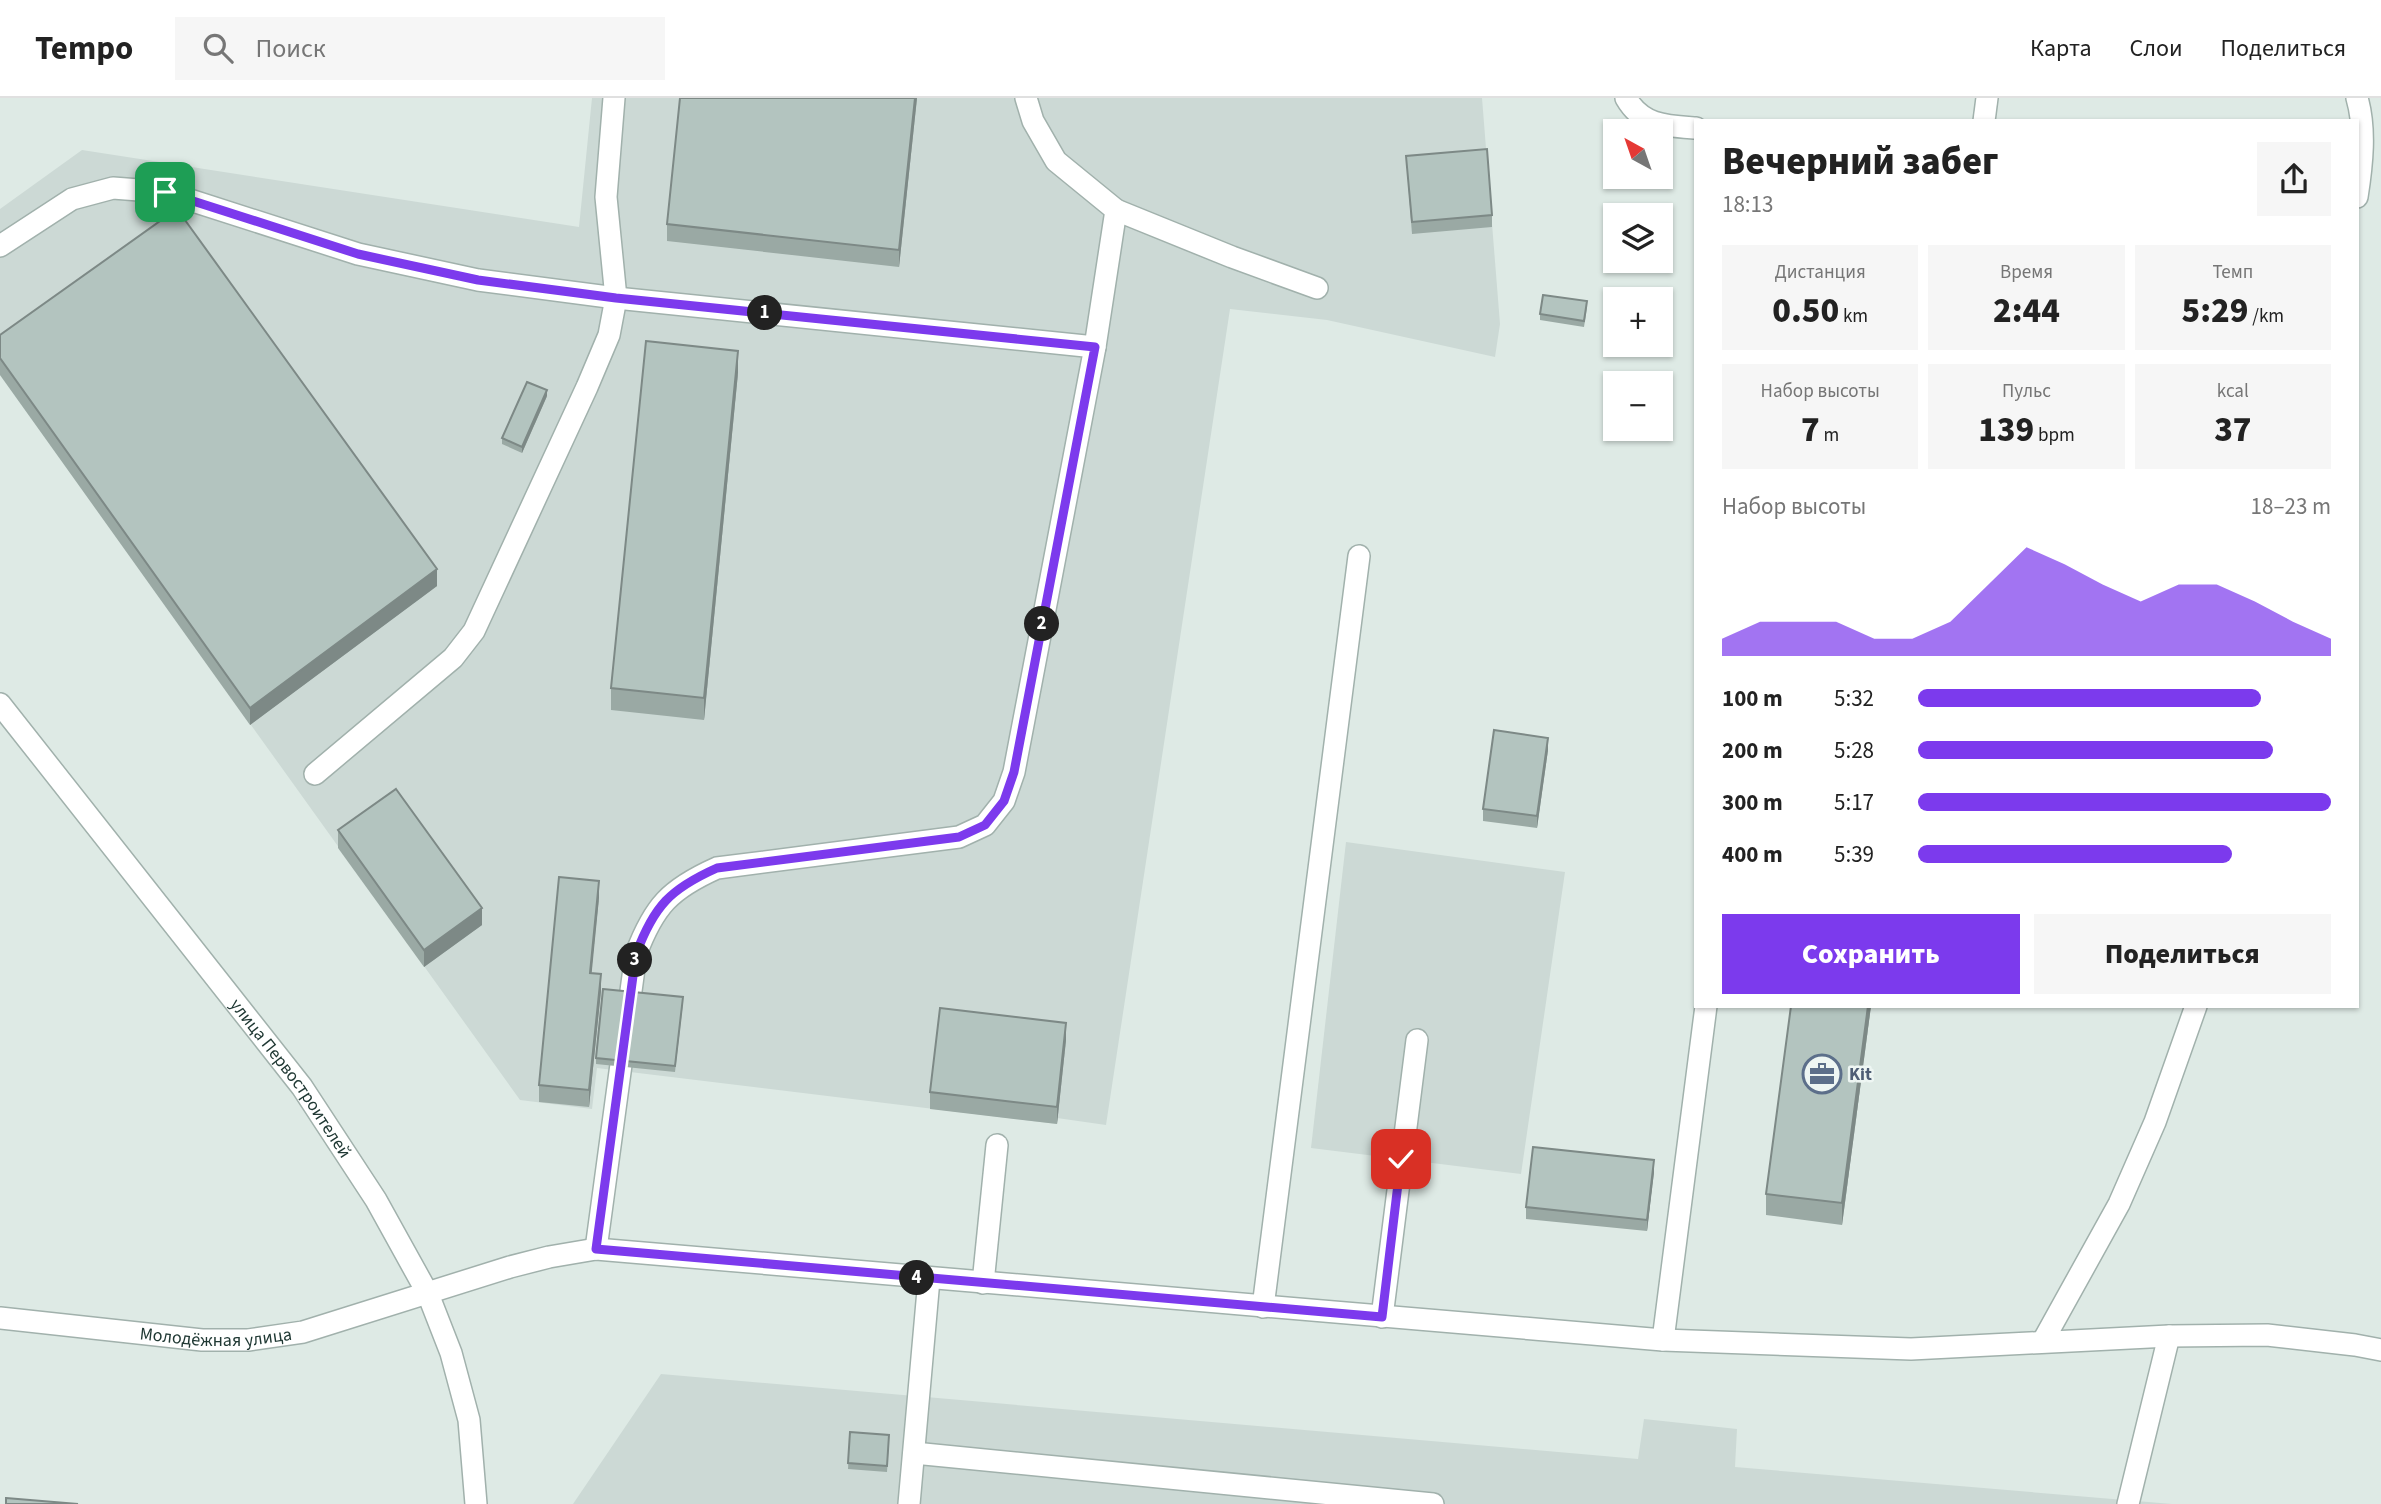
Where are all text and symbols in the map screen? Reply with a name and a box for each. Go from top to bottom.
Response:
search box [175,17,665,80]
text: Tempo [35,25,133,72]
icon: search [199,29,237,67]
text: Поиск [255,30,326,67]
text: Карта [2030,31,2092,66]
text: Слои [2130,31,2183,66]
text: Поделиться [2221,31,2346,66]
north arrow [1603,119,1673,189]
map controls [1603,119,1673,441]
text: Вечерний забег [1722,135,1999,189]
button: share [2257,142,2331,216]
pin [135,162,195,222]
icon: arrive [146,173,184,211]
text: 18:13 [1722,188,1773,221]
button: layers [1603,203,1673,273]
text: Дистанция [1775,259,1866,286]
text: Время [2000,259,2053,286]
text: Темп [2212,259,2253,286]
text: 0.50 [1772,286,1839,336]
text: 2:44 [1993,286,2060,336]
text: 5:29 [2182,286,2248,336]
button: + [1603,287,1673,357]
pin: 1 [748,296,782,330]
text: 1 [759,299,770,326]
text: km [1839,303,1868,330]
text: /km [2248,303,2284,330]
button: − [1603,371,1673,441]
text: Набор высоты [1761,378,1880,405]
text: Пульс [2002,378,2051,405]
text: kcal [2217,378,2249,405]
text: 7 [1801,405,1820,455]
text: 139 [1978,405,2034,455]
text: 37 [2214,405,2252,455]
text: m [1820,422,1839,449]
text: bpm [2034,422,2075,449]
text: Набор высоты [1722,490,1866,523]
text: 18–23 m [2251,490,2331,523]
pin: 2 [1024,606,1060,642]
text: 2 [1036,610,1047,637]
text: 100 m [1722,682,1783,715]
text: 5:32 [1834,682,1874,715]
text: 200 m [1722,734,1783,767]
text: 5:28 [1834,734,1874,767]
text: 300 m [1722,786,1783,819]
text: 5:17 [1834,786,1874,819]
text: 400 m [1722,838,1783,871]
text: 5:39 [1834,838,1874,871]
button: Сохранить [1722,914,2020,994]
button: Поделиться [2034,914,2331,994]
pin: 3 [618,942,652,978]
text: 3 [629,946,640,973]
street label: улица Первостроителей [224,993,358,1163]
office icon: Kit [1801,1053,1843,1095]
place label: Kit [1849,1062,1872,1087]
pin [1371,1129,1431,1189]
icon: check [1382,1140,1420,1178]
pin: 4 [900,1260,934,1296]
text: 4 [911,1264,922,1291]
street label: Молодёжная улица [139,1321,293,1353]

